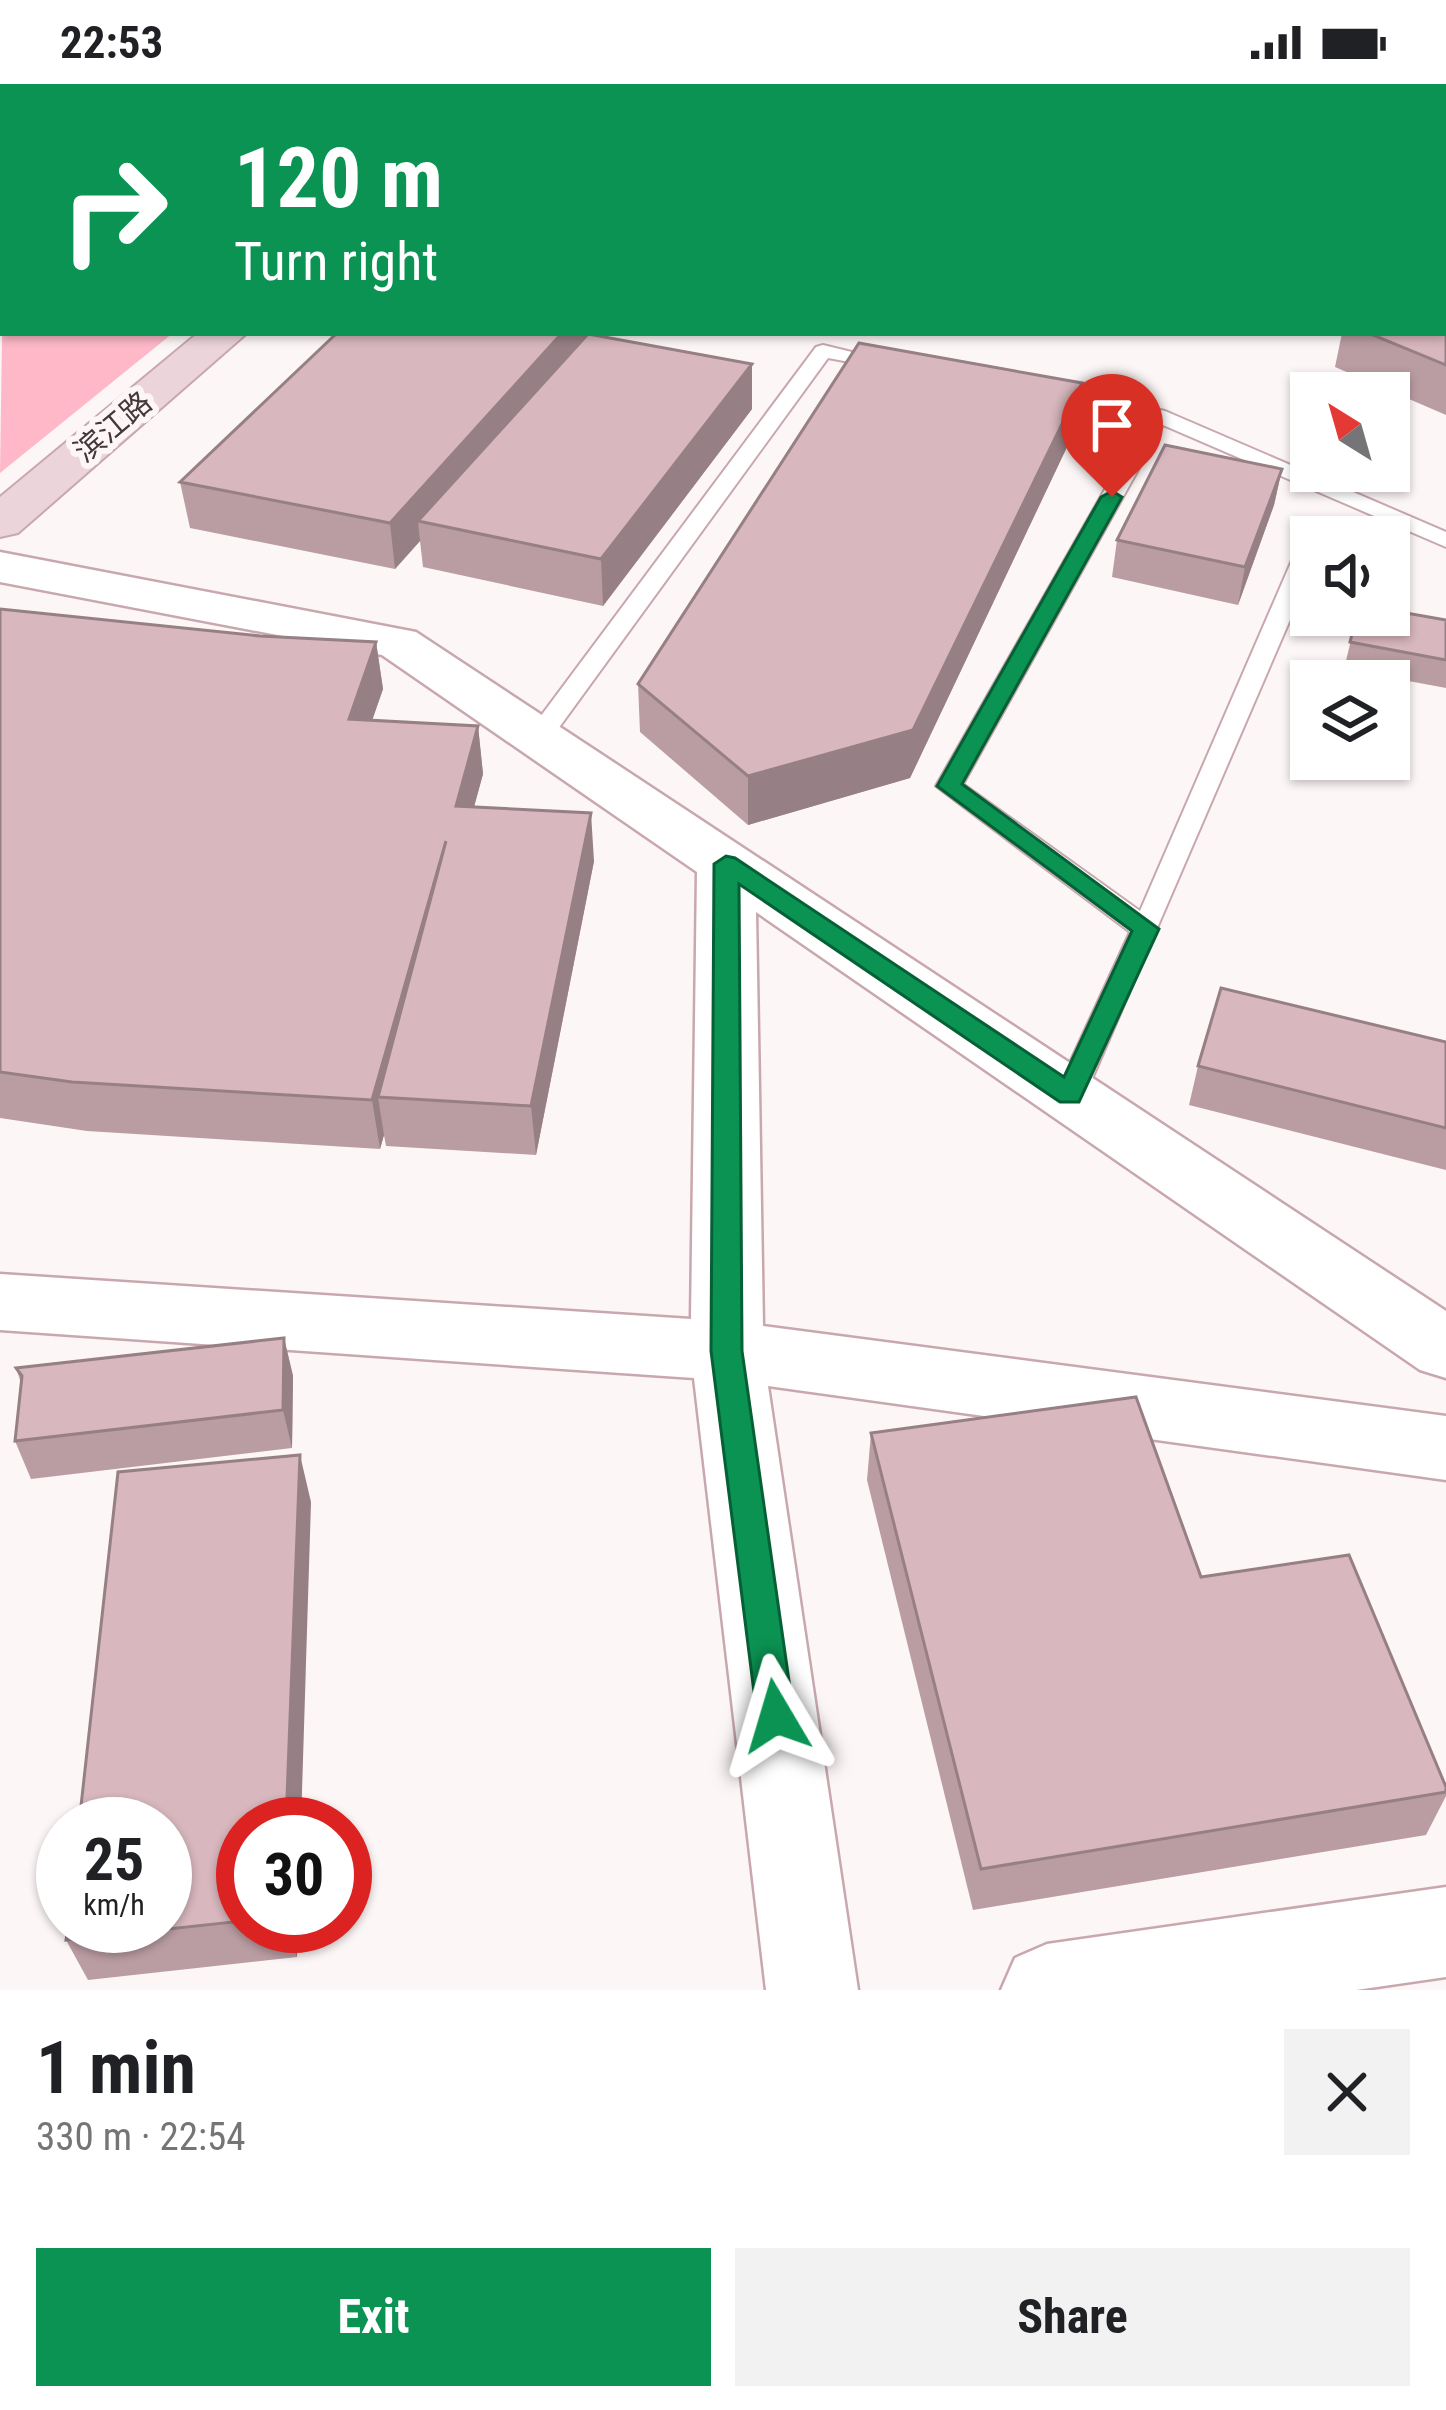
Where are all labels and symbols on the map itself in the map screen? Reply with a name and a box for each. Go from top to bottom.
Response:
north arrow [1290,372,1410,492]
pin [1061,374,1163,497]
street label: 滨江路 [67,384,158,469]
position arrow [713,1653,839,1779]
speed limit sign: 30 [216,1797,372,1953]

